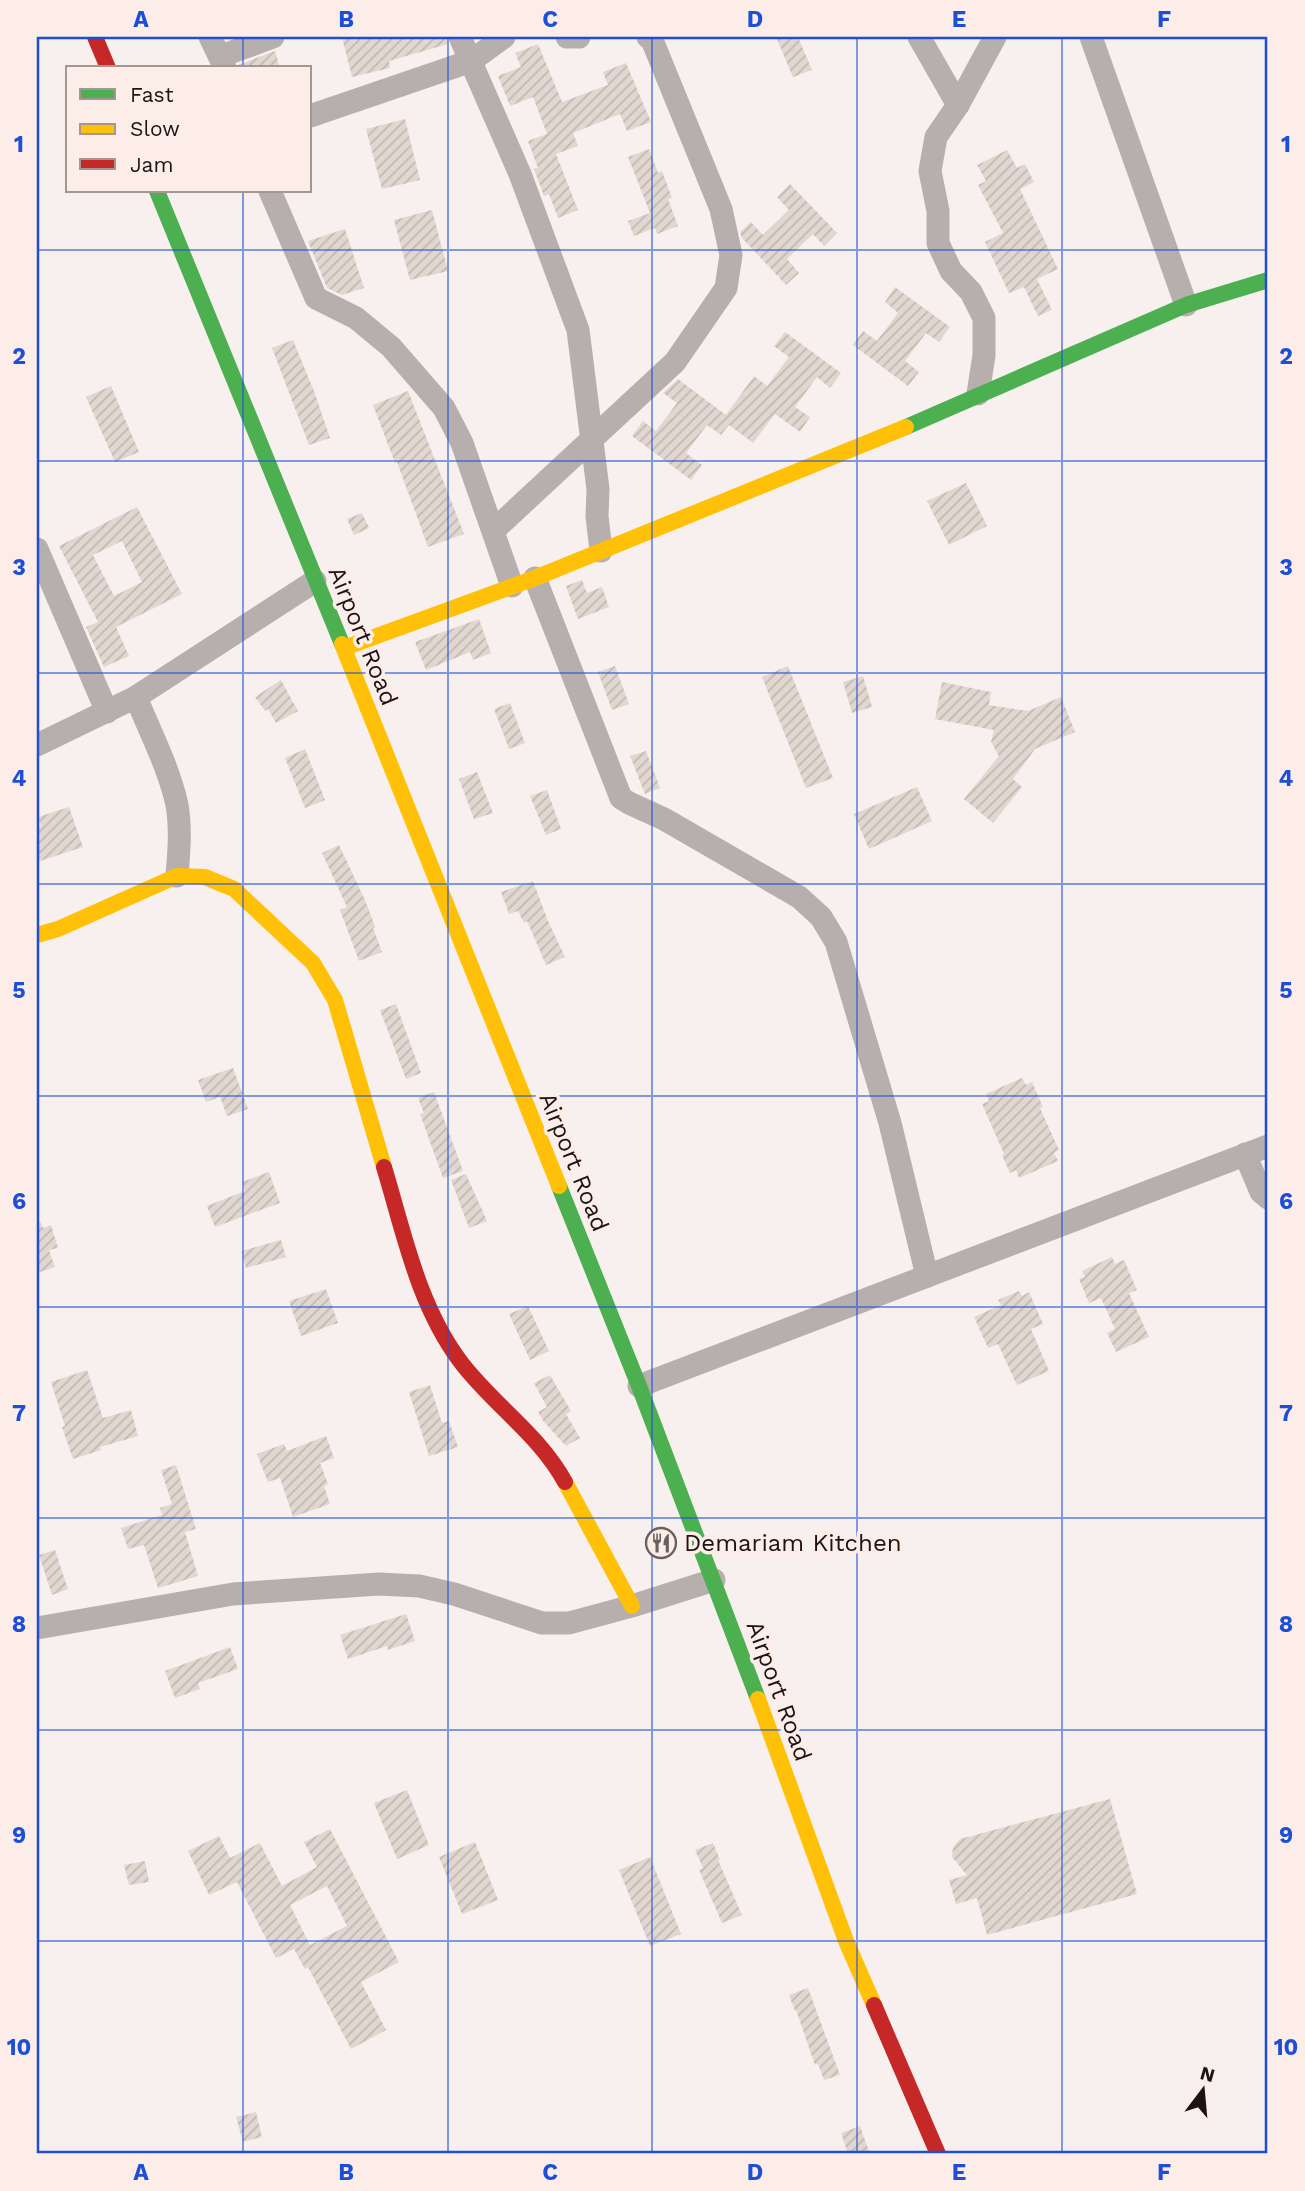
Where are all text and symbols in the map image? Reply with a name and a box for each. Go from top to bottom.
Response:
text: A [133,6,149,33]
text: B [338,6,354,33]
text: C [542,6,558,33]
text: D [747,6,763,33]
text: E [952,6,966,33]
text: F [1157,6,1171,33]
legend [66,66,312,192]
text: Fast [130,82,174,107]
text: Slow [130,116,180,141]
text: 1 [14,131,24,158]
text: 1 [1281,131,1291,158]
text: Jam [130,152,173,177]
text: 2 [12,343,26,370]
text: 2 [1279,343,1293,370]
text: 3 [12,554,26,581]
text: 3 [1279,554,1293,581]
street label: Airport Road [322,562,404,710]
text: 4 [12,765,27,792]
text: 4 [1279,765,1294,792]
text: 5 [12,977,26,1004]
text: 5 [1279,977,1293,1004]
street label: Airport Road [533,1088,615,1236]
text: 6 [12,1188,26,1215]
text: 6 [1279,1188,1293,1215]
text: 7 [12,1400,26,1427]
text: 7 [1279,1400,1293,1427]
restaurant icon: Demariam Kitchen [644,1526,678,1560]
place label: Demariam Kitchen [684,1529,902,1557]
text: 8 [12,1611,26,1638]
text: 8 [1279,1611,1293,1638]
street label: Airport Road [741,1617,817,1765]
text: 9 [12,1822,26,1849]
text: 9 [1279,1822,1293,1849]
text: 10 [7,2034,31,2061]
text: 10 [1274,2034,1298,2061]
north arrow [1168,2054,1238,2124]
text: N [1198,2061,1217,2087]
text: A [133,2159,149,2186]
text: B [338,2159,354,2186]
text: C [542,2159,558,2186]
text: D [747,2159,763,2186]
text: E [952,2159,966,2186]
text: F [1157,2159,1171,2186]

